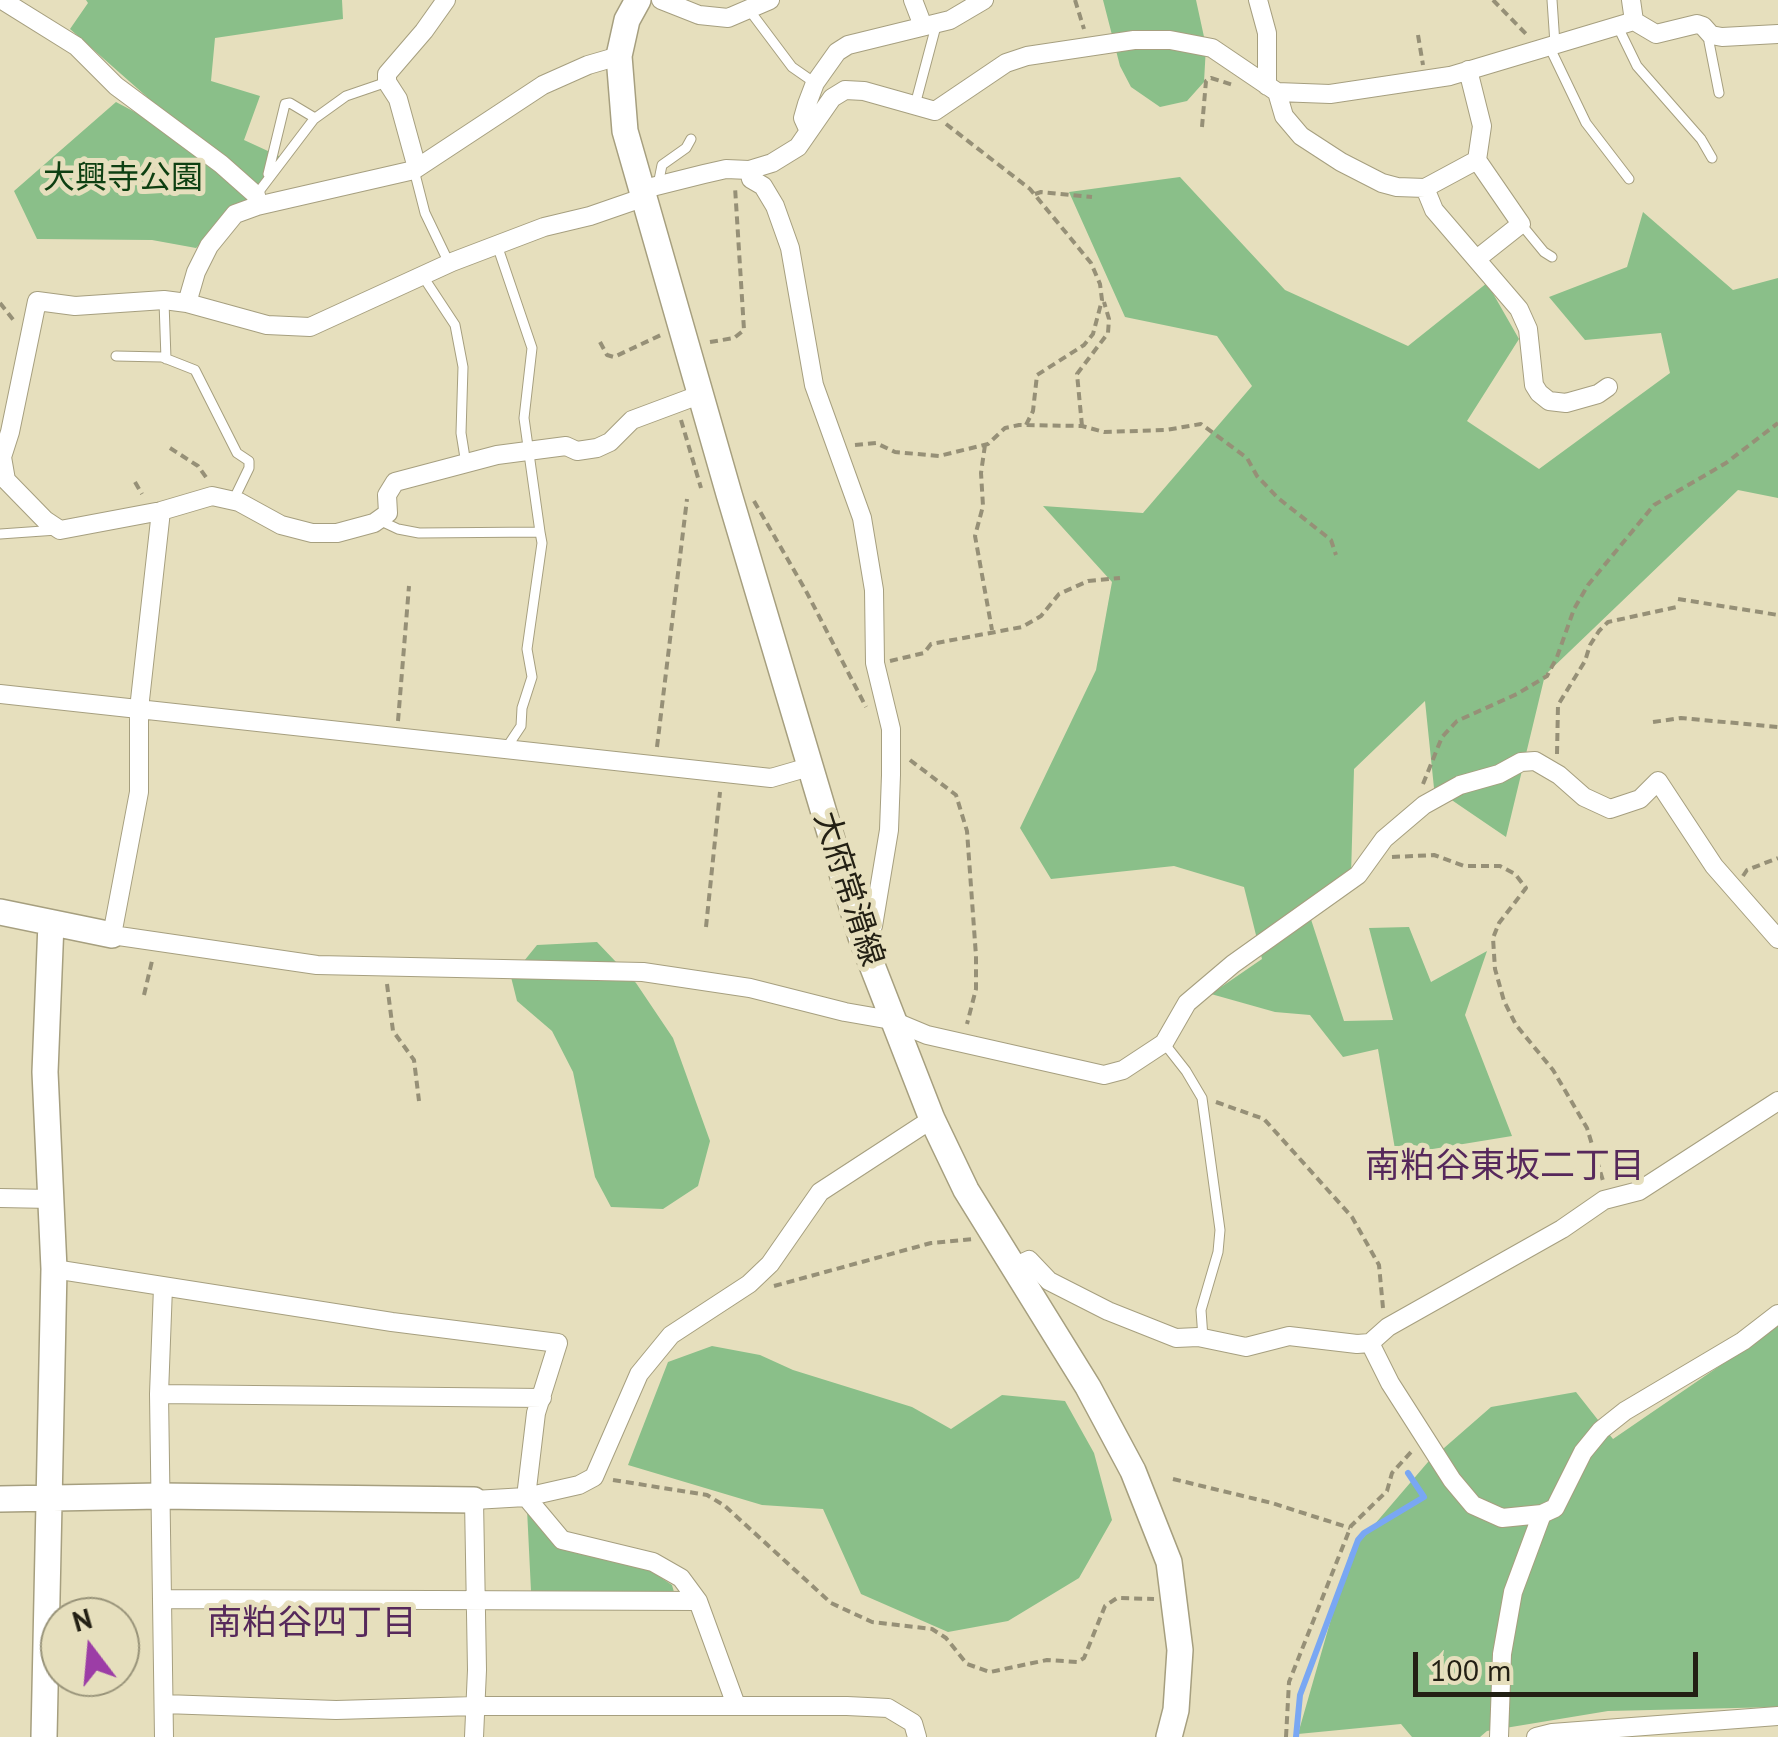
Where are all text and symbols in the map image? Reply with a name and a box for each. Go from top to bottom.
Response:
park label: 大興寺公園 [43,160,203,198]
street label: 大府常滑線 [805,807,891,971]
district label: 南粕谷東坂二丁目 [1365,1146,1645,1188]
north arrow [40,1597,140,1697]
text: N [68,1599,96,1640]
district label: 南粕谷四丁目 [207,1603,417,1645]
scale bar [1418,1632,1703,1694]
text: 100 m [1430,1650,1511,1689]

